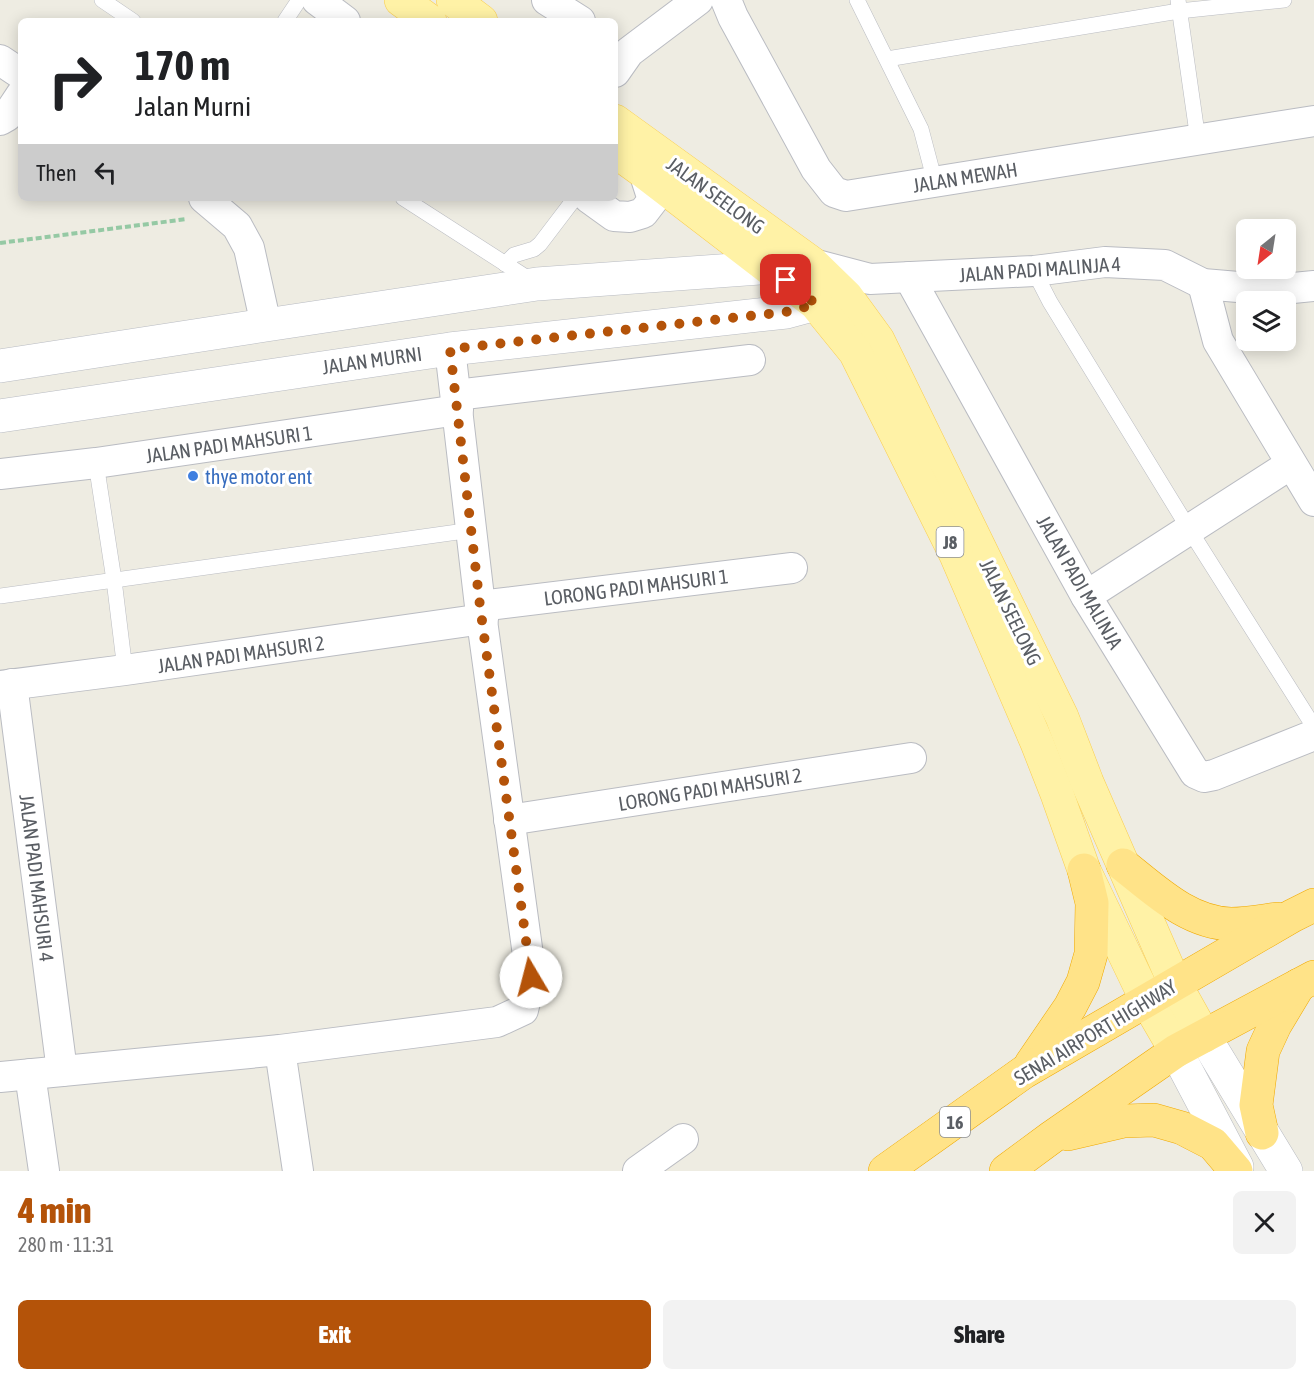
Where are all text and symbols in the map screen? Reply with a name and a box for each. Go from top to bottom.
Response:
text: 170 m [135,41,230,89]
icon: right [36,42,114,120]
text: Jalan Murni [135,91,251,122]
street label: JALAN SEELONG [663,152,769,238]
icon: left [89,156,122,189]
street label: JALAN MEWAH [911,157,1019,197]
text: Then [36,160,77,186]
north arrow [1236,219,1296,279]
map controls [1236,219,1296,351]
street label: JALAN PADI MALINJA 4 [958,252,1122,286]
pin [760,254,811,305]
icon: arrive [769,263,802,296]
button: layers [1236,291,1296,351]
street label: JALAN MURNI [321,342,423,378]
street label: JALAN PADI MAHSURI 1 [144,421,314,467]
place label: thye motor ent [205,465,312,488]
marker: thye motor ent [186,469,200,483]
street label: JALAN PADI MALINJA [1032,511,1128,653]
road number: J8 [936,527,964,557]
street label: JALAN SEELONG [975,555,1047,669]
street label: LORONG PADI MAHSURI 1 [542,564,730,610]
street label: JALAN PADI MAHSURI 2 [156,631,326,677]
street label: LORONG PADI MAHSURI 2 [616,763,804,815]
street label: JALAN PADI MAHSURI 4 [15,793,59,963]
position arrow [499,945,563,1009]
street label: SENAI AIRPORT HIGHWAY [1010,974,1180,1089]
road number: 16 [940,1107,970,1137]
text: 4 min [18,1189,92,1231]
button: close [1233,1191,1296,1254]
text: 280 m · 11:31 [18,1233,114,1256]
button: Exit [18,1300,651,1369]
button: Share [663,1300,1296,1369]

